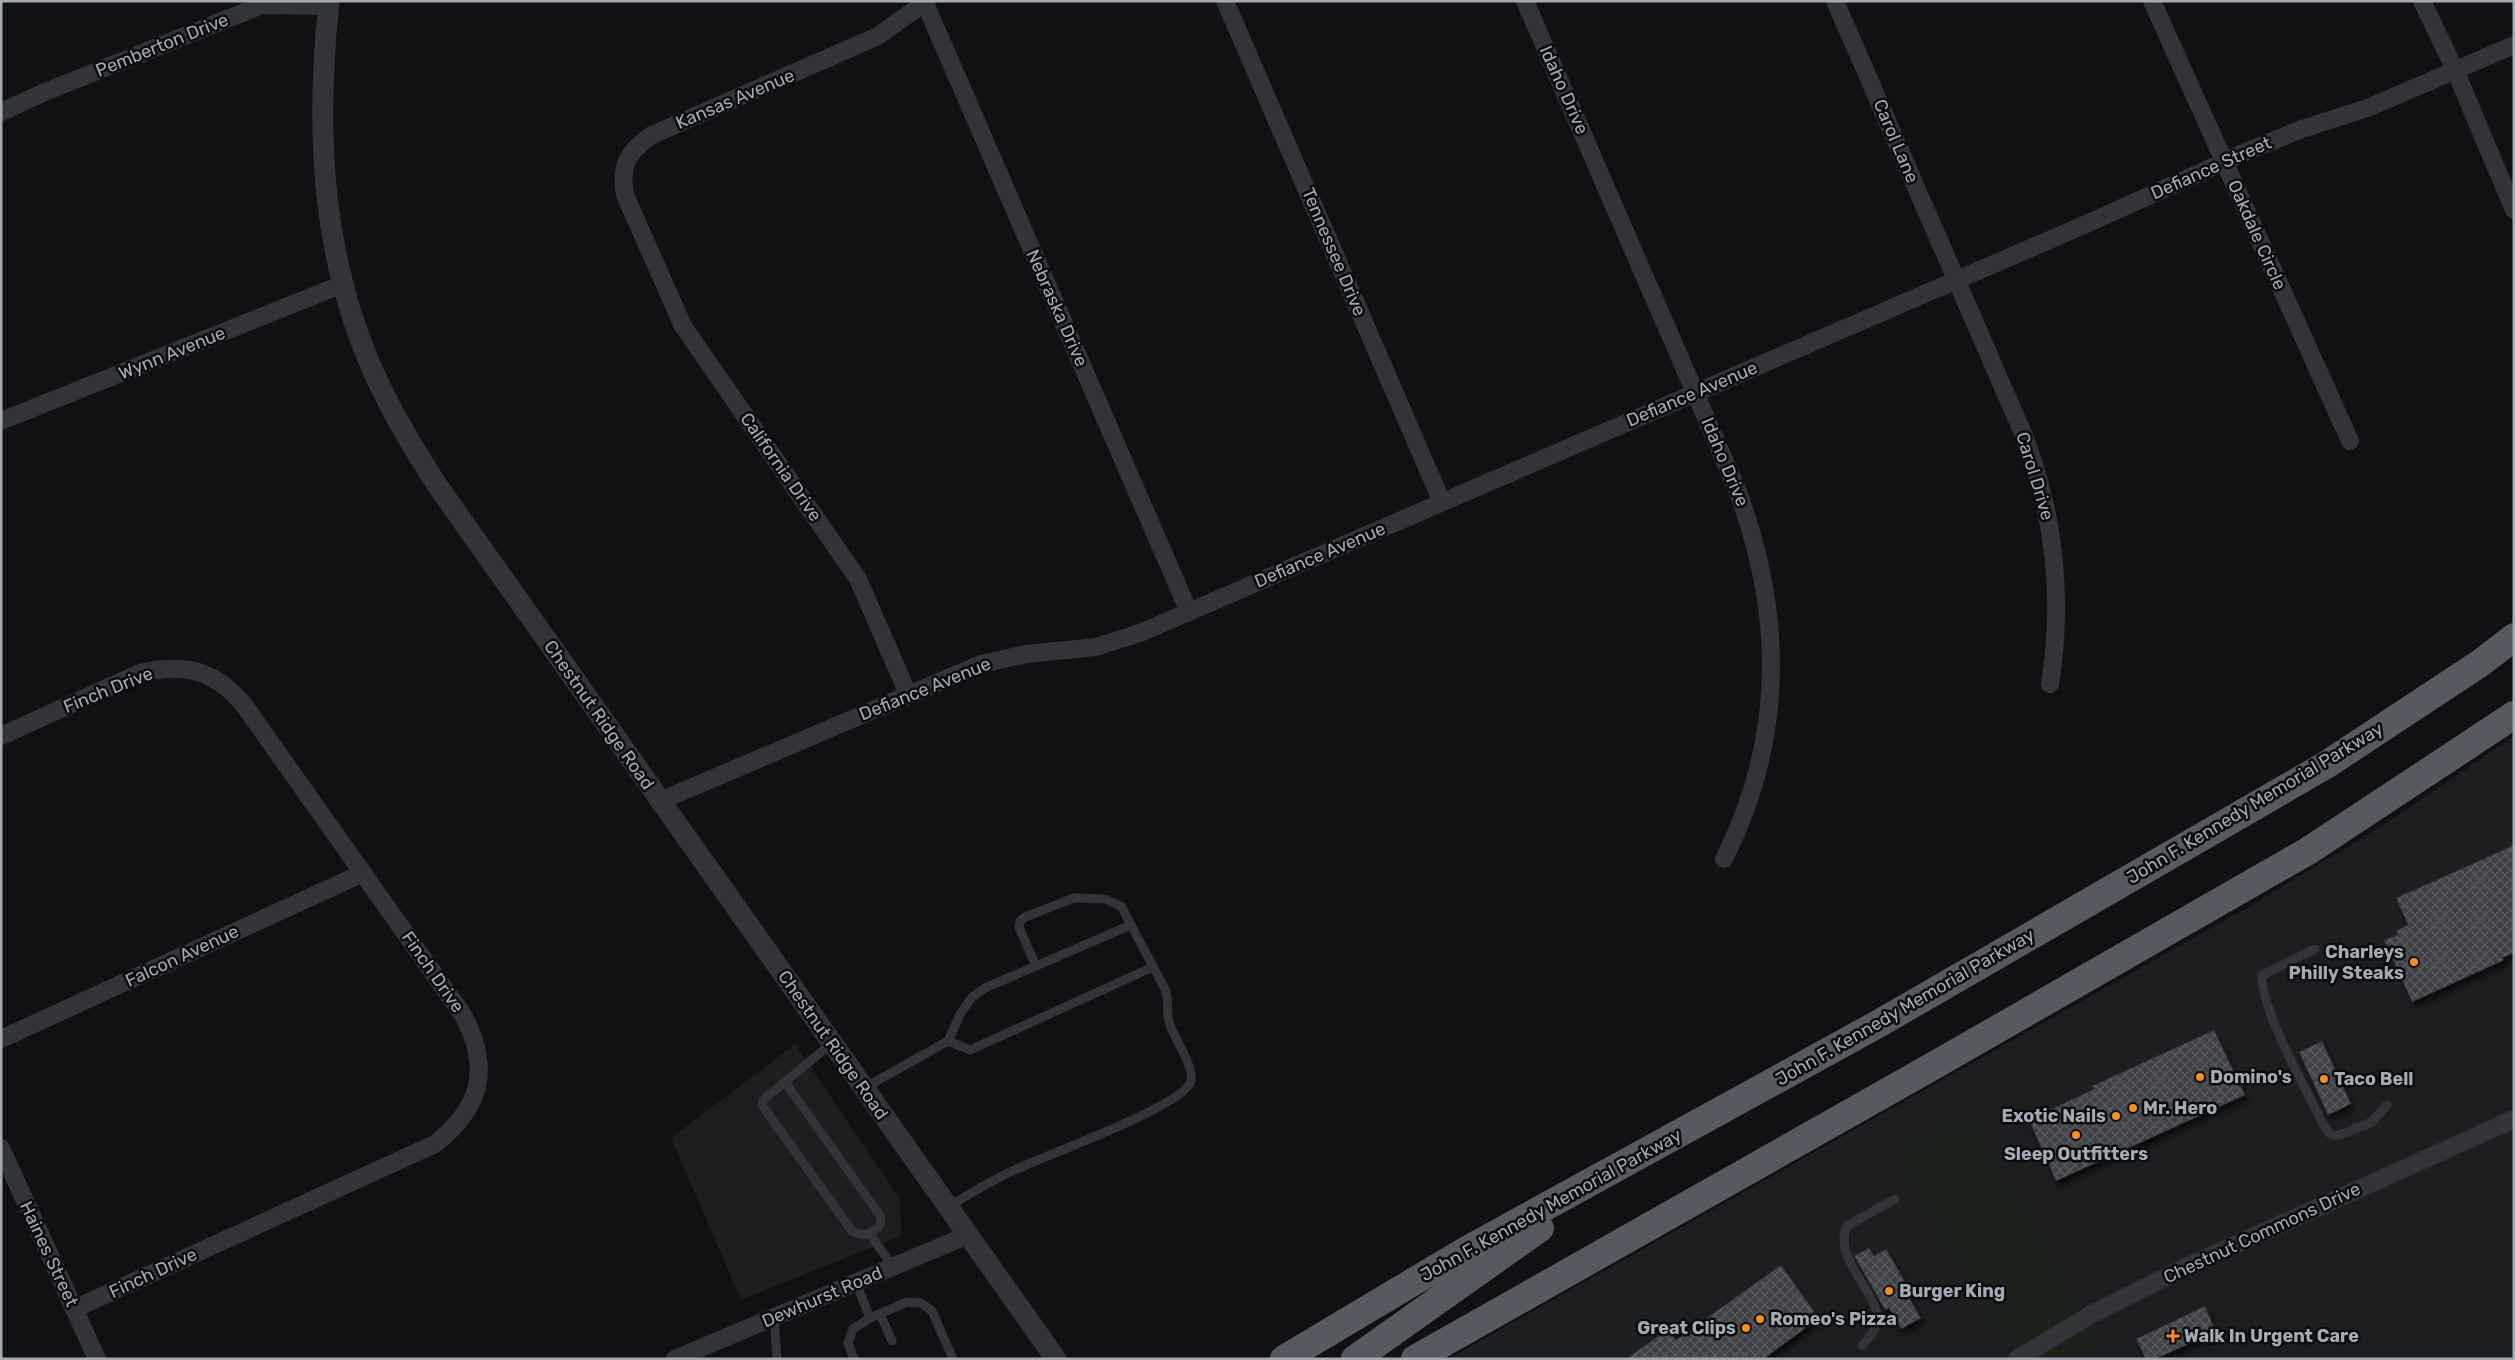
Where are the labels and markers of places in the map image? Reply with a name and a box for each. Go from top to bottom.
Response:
place label: Charleys Philly Steaks [2289,941,2404,984]
marker: Charleys Philly Steaks [2408,956,2420,968]
place label: Domino's [2210,1066,2292,1088]
place label: Taco Bell [2334,1068,2413,1090]
marker: Domino's [2194,1071,2206,1083]
marker: Taco Bell [2318,1073,2330,1085]
place label: Mr. Hero [2143,1097,2217,1119]
marker: Mr. Hero [2127,1102,2139,1114]
place label: Exotic Nails [2001,1105,2106,1127]
marker: Exotic Nails [2110,1110,2122,1122]
marker: Sleep Outfitters [2070,1129,2082,1141]
place label: Sleep Outfitters [2004,1143,2148,1165]
place label: Burger King [1899,1280,2005,1302]
marker: Burger King [1883,1285,1895,1297]
place label: Romeo's Pizza [1770,1308,1897,1330]
marker: Romeo's Pizza [1754,1313,1766,1325]
place label: Great Clips [1637,1317,1736,1339]
marker: Great Clips [1740,1322,1752,1334]
place label: Walk In Urgent Care [2184,1325,2359,1347]
marker: Walk In Urgent Care [2166,1329,2180,1343]

